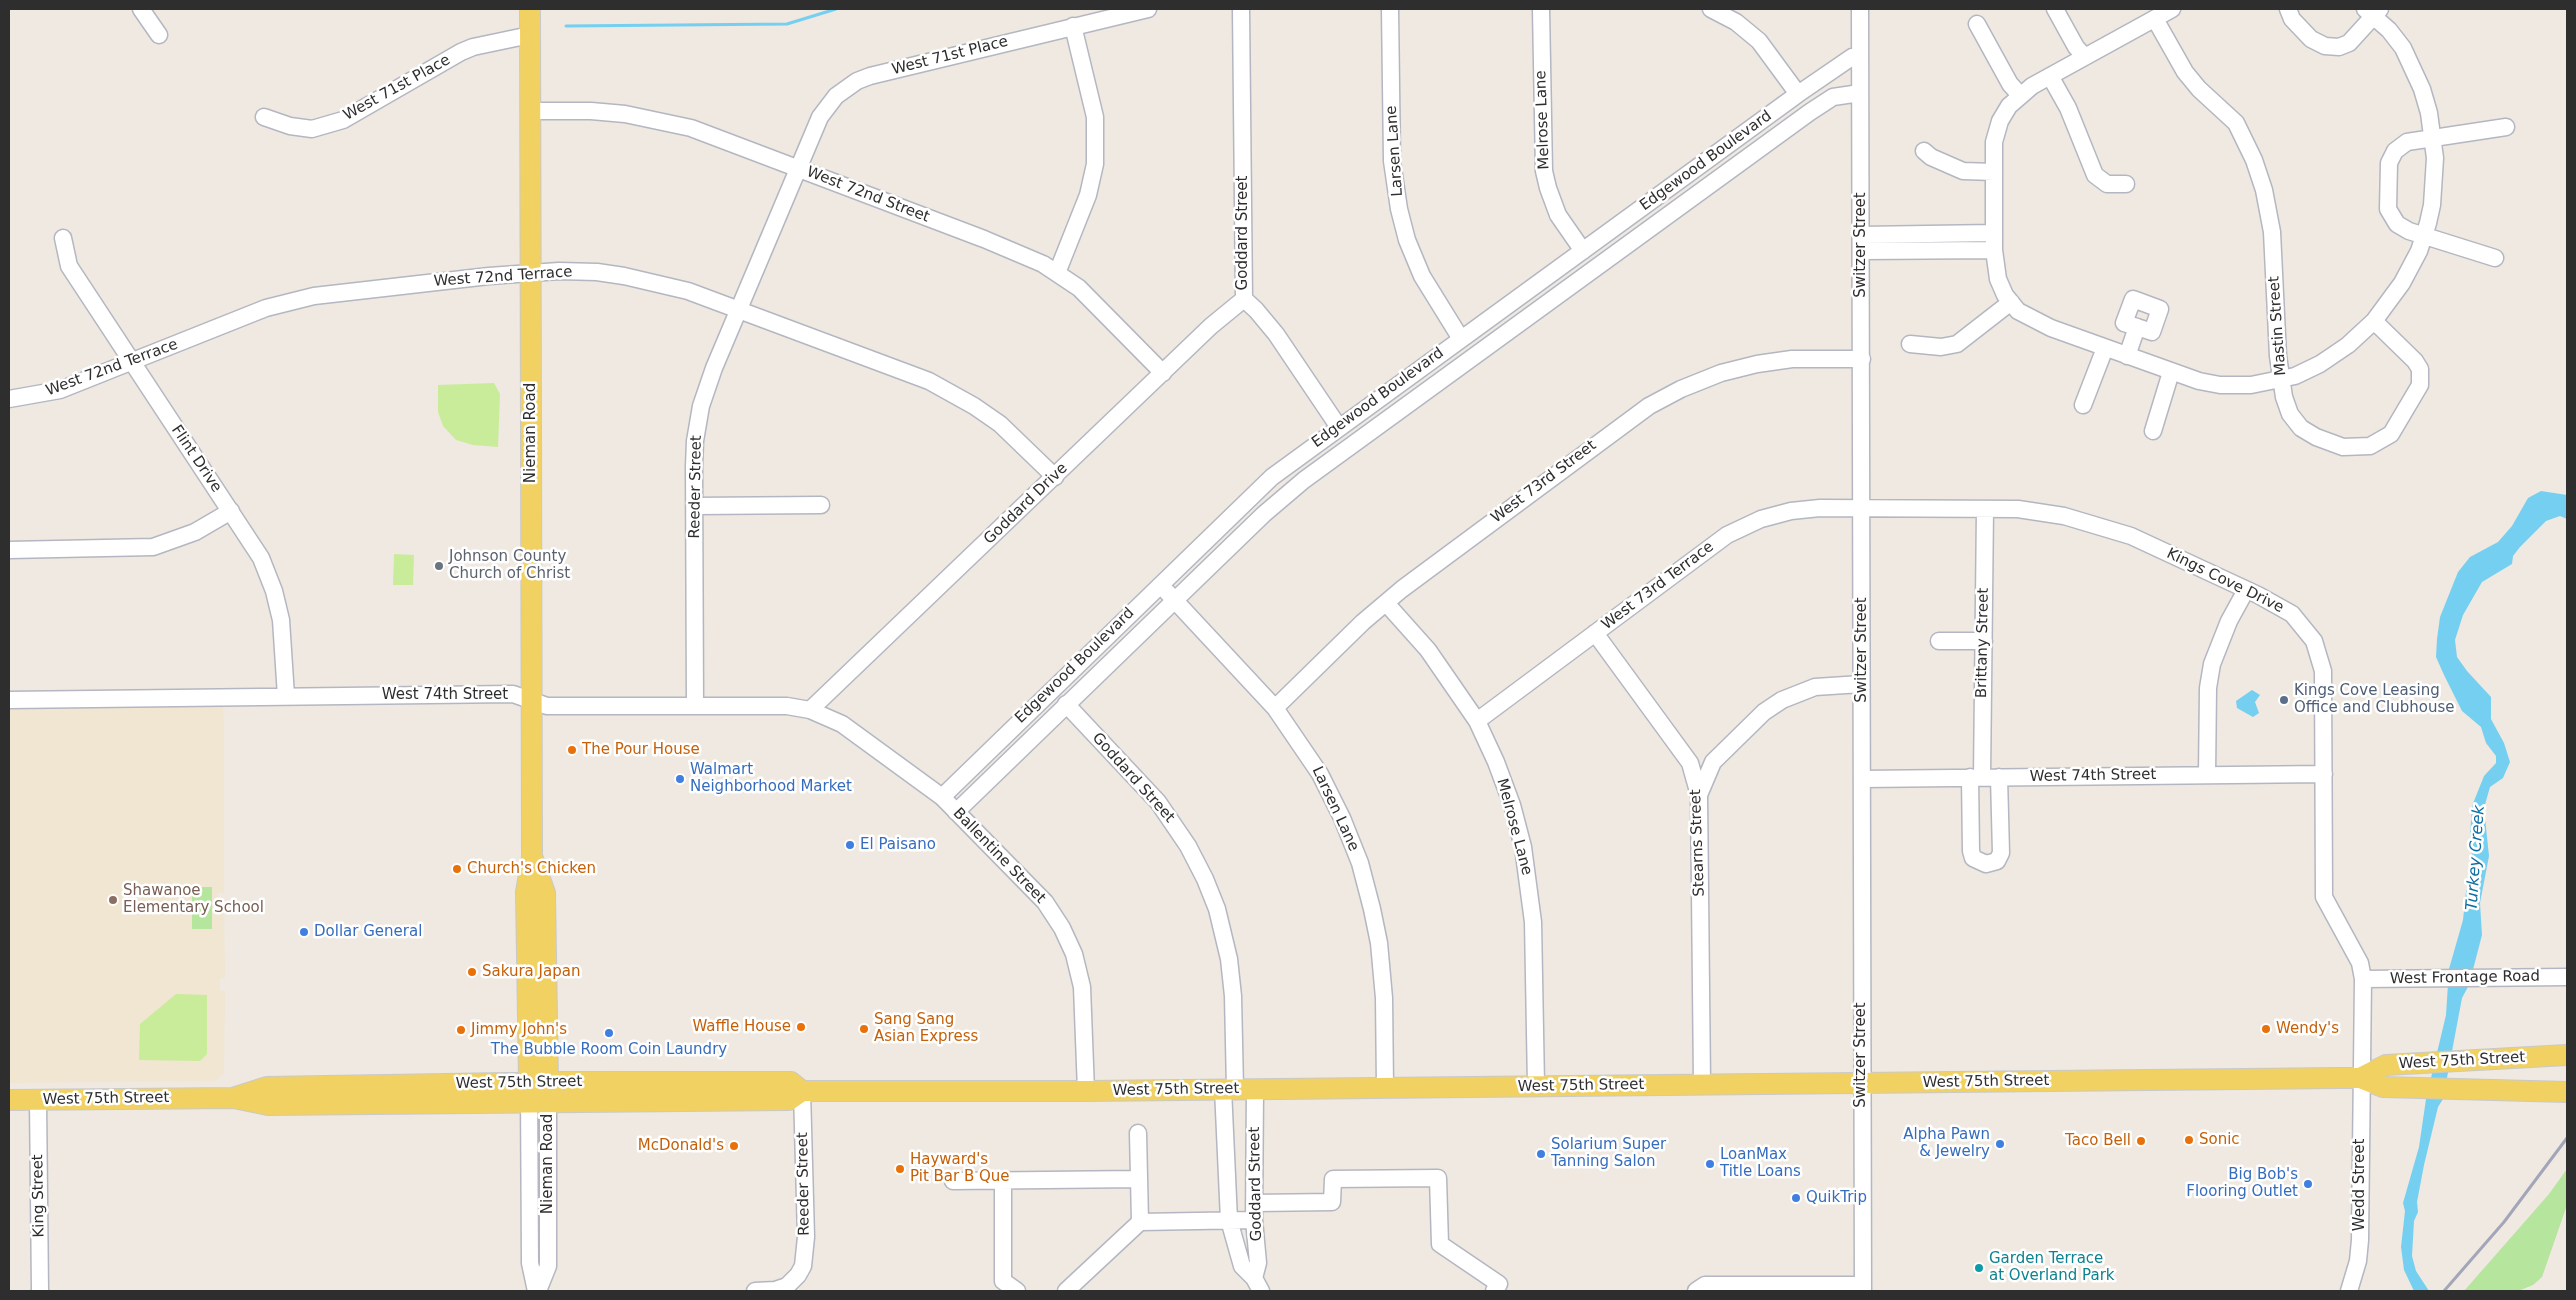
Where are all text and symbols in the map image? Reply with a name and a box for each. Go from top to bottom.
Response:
street label: West 71st Place [890,33,1010,79]
street label: West 71st Place [341,51,453,125]
street label: Melrose Lane [1532,70,1554,170]
street label: Larsen Lane [1383,105,1407,197]
street label: Edgewood Boulevard [1637,107,1775,215]
street label: West 72nd Street [804,163,932,227]
street label: Goddard Street [1234,176,1252,290]
street label: Switzer Street [1852,192,1870,298]
street label: West 72nd Terrace [433,263,573,291]
street label: Mastin Street [2266,276,2290,376]
street label: West 72nd Terrace [44,336,180,400]
street label: Edgewood Boulevard [1309,344,1447,452]
street label: Nieman Road [522,383,540,483]
street label: Flint Drive [167,422,225,496]
street label: Reeder Street [686,435,706,539]
street label: West 73rd Street [1488,437,1600,527]
street label: Goddard Drive [980,460,1072,548]
street label: West 73rd Terrace [1598,538,1718,634]
street label: Kings Cove Drive [2163,545,2287,617]
place label: Johnson County Church of Christ [449,548,570,583]
marker: Johnson County Church of Christ [433,560,445,572]
street label: Brittany Street [1973,588,1993,698]
street label: Switzer Street [1853,597,1871,703]
street label: Edgewood Boulevard [1012,604,1138,728]
place label: Kings Cove Leasing Office and Clubhouse [2294,682,2454,717]
street label: West 74th Street [382,686,508,704]
marker: Kings Cove Leasing Office and Clubhouse [2278,694,2290,706]
street label: Goddard Street [1088,729,1178,827]
place label: The Pour House [582,741,700,759]
marker: The Pour House [566,744,578,756]
place label: Walmart Neighborhood Market [690,761,852,796]
street label: Larsen Lane [1308,764,1362,854]
street label: West 74th Street [2030,766,2156,786]
marker: Walmart Neighborhood Market [674,773,686,785]
street label: Melrose Lane [1492,777,1536,877]
street label: Stearns Street [1687,789,1709,897]
street label: Ballentine Street [949,805,1049,907]
water label: Turkey Creek [2463,805,2489,911]
place label: El Paisano [860,836,936,854]
marker: El Paisano [844,839,856,851]
place label: Church's Chicken [467,860,596,878]
marker: Church's Chicken [451,863,463,875]
place label: Shawanoe Elementary School [123,882,264,917]
marker: Shawanoe Elementary School [107,894,119,906]
place label: Dollar General [314,923,422,941]
marker: Dollar General [298,926,310,938]
place label: Sakura Japan [482,963,580,981]
marker: Sakura Japan [466,966,478,978]
street label: West Frontage Road [2390,968,2540,988]
street label: Switzer Street [1852,1002,1870,1108]
place label: Sang Sang Asian Express [874,1011,978,1046]
place label: Waffle House [692,1018,791,1036]
place label: Wendy's [2276,1020,2339,1038]
place label: Jimmy John's [471,1021,567,1039]
marker: Waffle House [795,1021,807,1033]
marker: Sang Sang Asian Express [858,1023,870,1035]
marker: Wendy's [2260,1023,2272,1035]
marker: Jimmy John's [455,1024,467,1036]
marker: The Bubble Room Coin Laundry [603,1027,615,1039]
place label: The Bubble Room Coin Laundry [491,1041,727,1059]
street label: West 75th Street [2398,1049,2526,1073]
street label: West 75th Street [1923,1072,2049,1092]
street label: West 75th Street [456,1073,582,1093]
street label: West 75th Street [1518,1076,1644,1096]
street label: West 75th Street [1113,1080,1239,1100]
street label: West 75th Street [43,1089,169,1109]
street label: Nieman Road [539,1114,557,1214]
street label: Goddard Street [1246,1126,1266,1242]
place label: Alpha Pawn & Jewelry [1903,1126,1990,1161]
place label: Sonic [2199,1131,2240,1149]
street label: Reeder Street [794,1132,814,1236]
place label: Taco Bell [2065,1132,2131,1150]
marker: Sonic [2183,1134,2195,1146]
marker: Taco Bell [2135,1135,2147,1147]
place label: Solarium Super Tanning Salon [1551,1136,1666,1171]
place label: McDonald's [638,1137,724,1155]
marker: Alpha Pawn & Jewelry [1994,1138,2006,1150]
street label: Wedd Street [2351,1139,2369,1231]
marker: McDonald's [728,1140,740,1152]
place label: LoanMax Title Loans [1720,1146,1801,1181]
marker: Solarium Super Tanning Salon [1535,1148,1547,1160]
place label: Hayward's Pit Bar B Que [910,1151,1010,1186]
street label: King Street [29,1154,49,1238]
marker: LoanMax Title Loans [1704,1158,1716,1170]
marker: Hayward's Pit Bar B Que [894,1163,906,1175]
place label: Big Bob's Flooring Outlet [2186,1166,2298,1201]
marker: Big Bob's Flooring Outlet [2302,1178,2314,1190]
place label: QuikTrip [1806,1189,1867,1207]
marker: QuikTrip [1790,1192,1802,1204]
place label: Garden Terrace at Overland Park [1989,1250,2114,1285]
marker: Garden Terrace at Overland Park [1973,1262,1985,1274]

